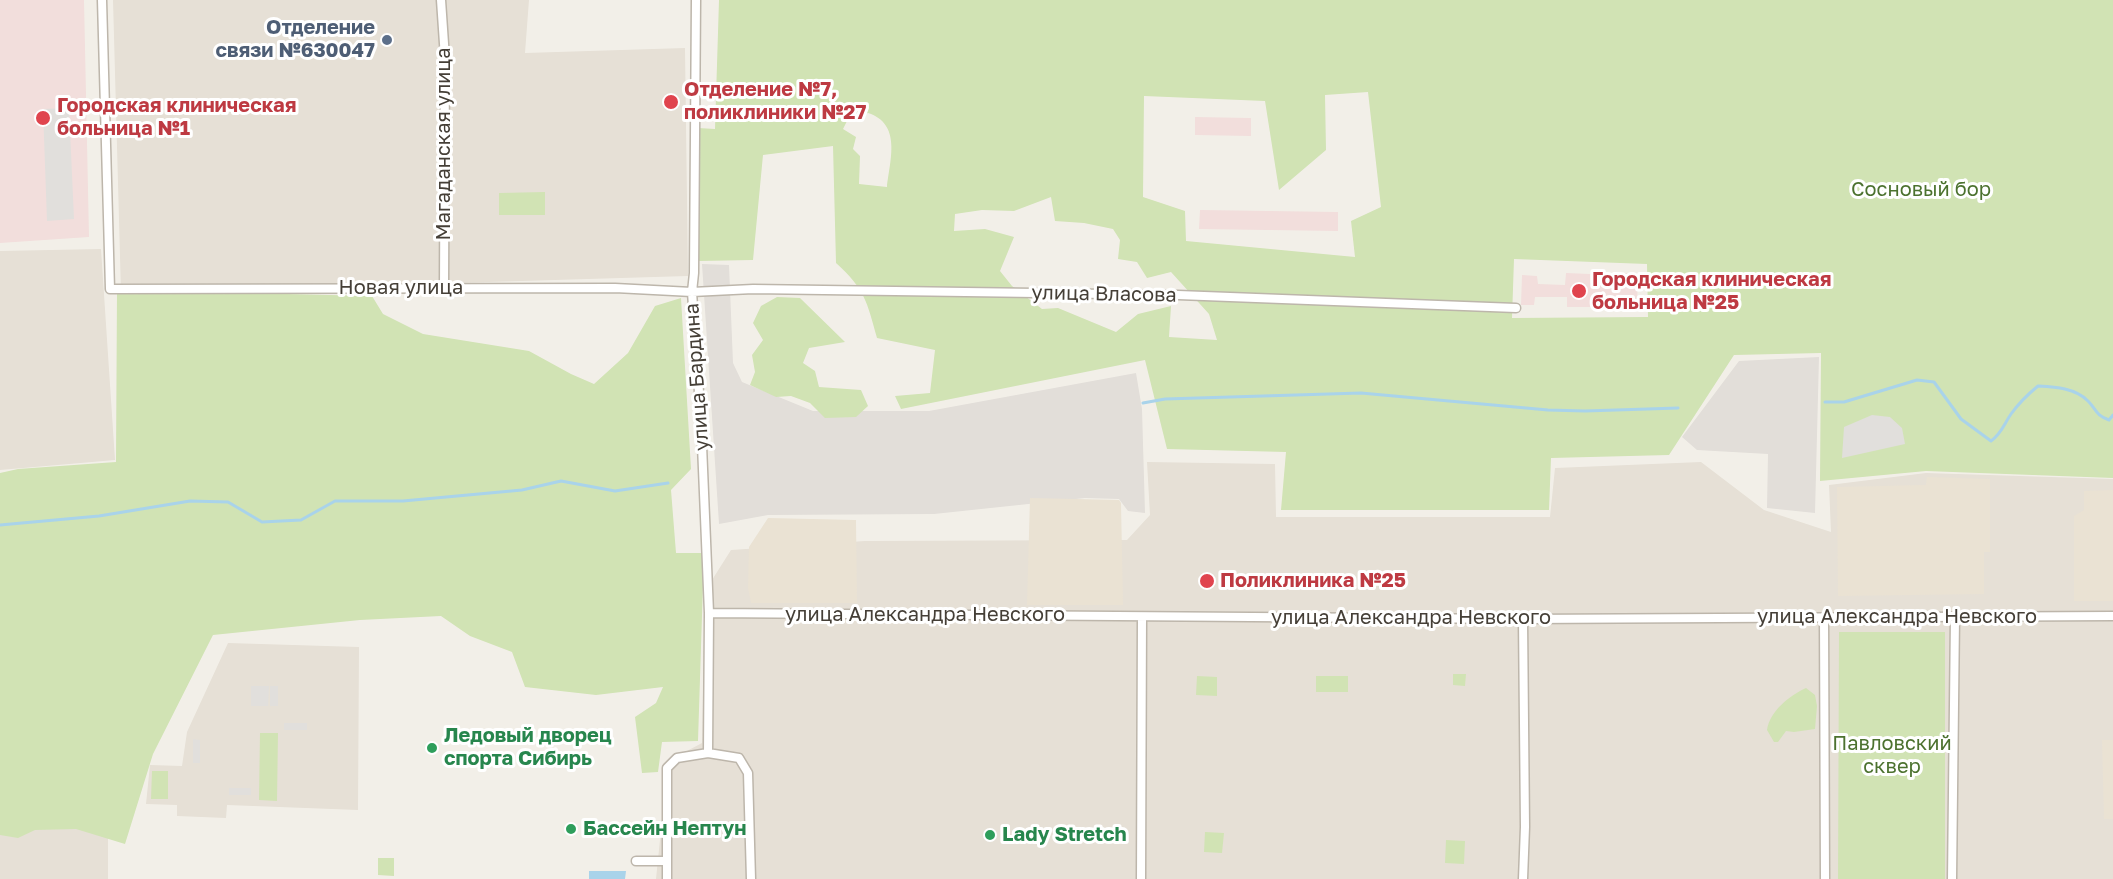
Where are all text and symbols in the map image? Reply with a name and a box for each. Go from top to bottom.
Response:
place label: Отделение связи №630047 [215,16,375,63]
marker: Отделение связи №630047 [380,33,394,47]
street label: Магаданская улица [432,48,456,240]
place label: Отделение №7, поликлиники №27 [684,78,866,125]
marker: Отделение №7, поликлиники №27 [662,93,680,111]
place label: Городская клиническая больница №1 [57,94,296,141]
marker: Городская клиническая больница №1 [34,109,52,127]
park label: Сосновый бор [1851,178,1991,202]
place label: Городская клиническая больница №25 [1592,268,1831,315]
street label: Новая улица [339,276,463,300]
street label: улица Власова [1031,281,1177,307]
marker: Городская клиническая больница №25 [1570,282,1588,300]
street label: улица Бардина [680,302,714,452]
place label: Поликлиника №25 [1220,569,1406,593]
marker: Поликлиника №25 [1198,572,1216,590]
street label: улица Александра Невского [785,603,1065,627]
street label: улица Александра Невского [1757,605,2037,629]
street label: улица Александра Невского [1271,606,1551,630]
place label: Ледовый дворец спорта Сибирь [444,724,611,771]
park label: Павловский сквер [1832,732,1952,779]
marker: Ледовый дворец спорта Сибирь [425,741,439,755]
place label: Бассейн Нептун [583,817,746,841]
marker: Бассейн Нептун [564,822,578,836]
place label: Lady Stretch [1002,823,1126,847]
marker: Lady Stretch [983,828,997,842]

